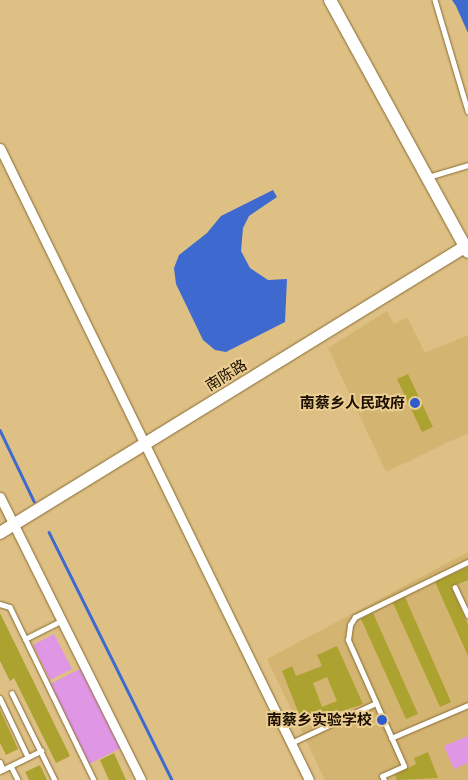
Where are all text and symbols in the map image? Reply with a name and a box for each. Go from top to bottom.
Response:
street label: 南陈路 [202,355,250,395]
place label: 南蔡乡人民政府 [300,394,405,412]
marker: 南蔡乡人民政府 [409,397,421,409]
place label: 南蔡乡实验学校 [267,711,372,729]
marker: 南蔡乡实验学校 [376,714,388,726]

